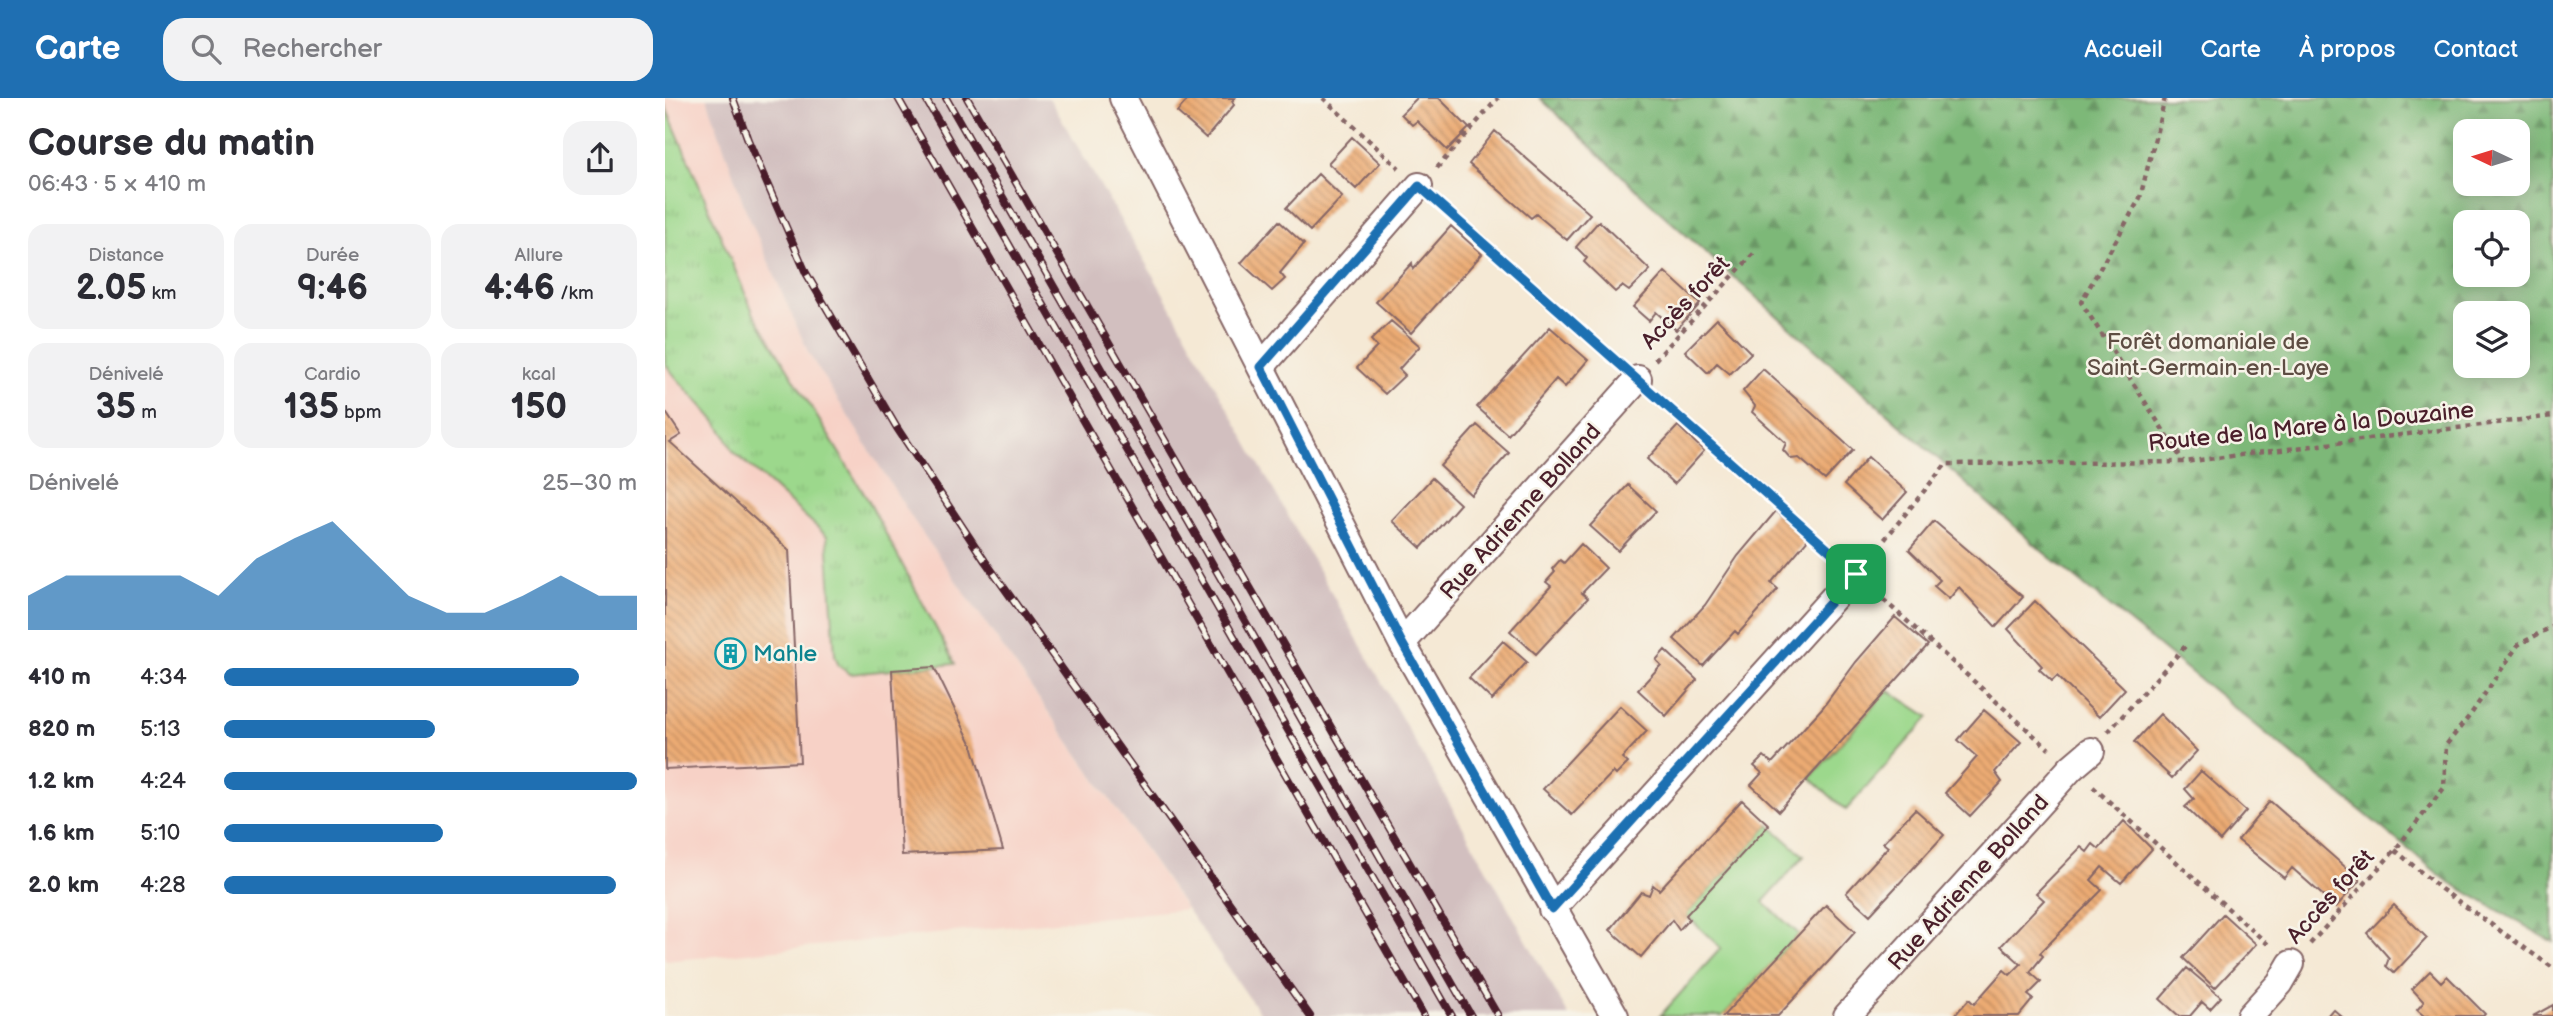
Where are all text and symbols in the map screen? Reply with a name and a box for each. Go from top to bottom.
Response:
search box [163,18,653,81]
text: Carte [35,29,121,69]
icon: search [187,30,225,68]
text: Rechercher [243,34,382,65]
text: Accueil [2084,35,2163,64]
text: Carte [2201,35,2261,64]
text: À propos [2299,35,2395,64]
text: Contact [2433,35,2518,64]
north arrow [2453,119,2531,196]
map controls [2453,119,2530,378]
text: Course du matin [28,121,315,166]
button: share [563,121,637,195]
text: 06:43 · 5 × 410 m [28,170,206,198]
button: locate [2453,210,2530,287]
text: Distance [88,244,164,267]
text: Durée [306,244,359,267]
text: Allure [515,244,563,267]
street label: Accès forêt [1635,250,1736,355]
text: 2.05 [76,267,146,310]
text: 9:46 [297,267,368,310]
text: 4:46 [484,267,555,310]
text: km [146,282,177,305]
text: /km [555,282,594,305]
button: layers [2453,301,2530,378]
park label: Forêt domaniale de Saint-Germain-en-Laye [2087,328,2329,382]
text: Dénivelé [89,363,164,386]
text: Cardio [304,363,361,386]
text: kcal [522,363,556,386]
text: 35 [95,386,136,429]
text: 135 [284,386,339,429]
text: 150 [510,386,567,429]
street label: Route de la Mare à la Douzaine [2147,396,2475,458]
text: m [136,401,157,424]
text: bpm [339,401,381,424]
street label: Rue Adrienne Bolland [1434,418,1607,605]
text: Dénivelé [28,469,119,497]
text: 25–30 m [542,469,637,497]
pin [1826,544,1886,604]
icon: arrive [1837,555,1875,593]
building icon: Mahle [713,636,747,670]
place label: Mahle [753,640,817,668]
text: 410 m [28,663,91,691]
text: 4:34 [140,663,187,691]
text: 820 m [28,715,95,743]
text: 5:13 [140,715,181,743]
text: 1.2 km [28,767,94,795]
text: 4:24 [140,767,186,795]
street label: Rue Adrienne Bolland [1882,789,2055,976]
text: 1.6 km [28,819,95,847]
text: 5:10 [140,819,180,847]
street label: Accès forêt [2281,844,2380,950]
text: 2.0 km [28,871,99,899]
text: 4:28 [140,871,186,899]

